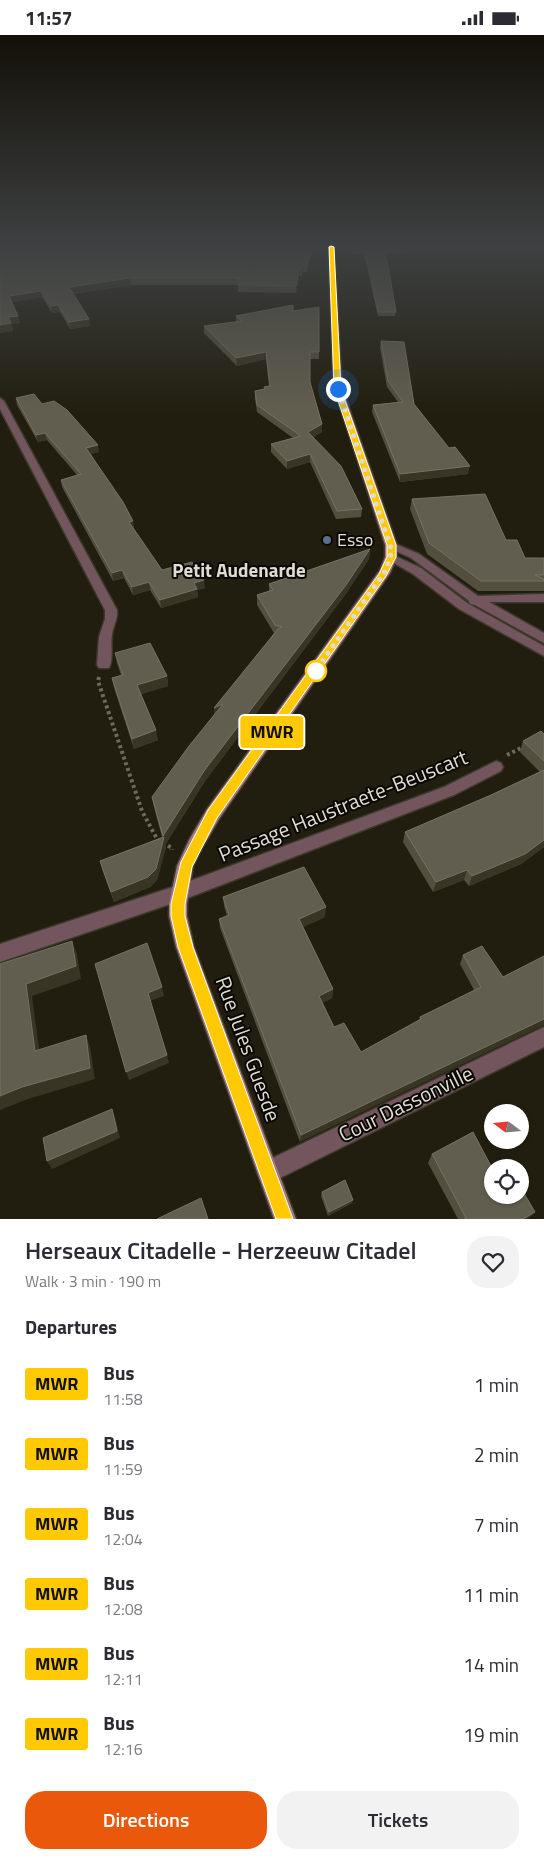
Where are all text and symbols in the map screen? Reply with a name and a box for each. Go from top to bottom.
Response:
text: 11:57 [25,3,72,32]
your location [326,377,351,402]
place label: Esso [337,526,373,553]
marker: Esso [321,534,333,546]
district label: Petit Audenarde [172,555,306,584]
unlabelled marker [305,660,327,682]
line badge: MWR [243,716,301,748]
text: MWR [250,718,294,745]
street label: Passage Haustraete-Beuscart [213,740,473,870]
street label: Rue Jules Guesde [208,972,290,1126]
street label: Cour Dassonville [333,1057,478,1150]
north arrow [484,1104,529,1149]
map controls [484,1104,529,1204]
button: locate [484,1159,529,1204]
text: Herseaux Citadelle - Herzeeuw Citadel [25,1232,417,1268]
button: heart [467,1236,519,1288]
text: Walk · 3 min · 190 m [25,1269,161,1293]
text: Departures [25,1312,117,1341]
text: Bus [103,1358,134,1387]
text: MWR [35,1370,78,1397]
text: 1 min [474,1370,519,1399]
text: 11:58 [103,1387,143,1411]
text: Bus [103,1428,134,1457]
text: MWR [35,1440,78,1467]
text: 2 min [474,1440,519,1469]
text: 11:59 [103,1457,143,1481]
text: Bus [103,1498,134,1527]
text: MWR [35,1510,78,1537]
text: 7 min [474,1510,519,1539]
text: 12:04 [103,1527,143,1551]
text: Bus [103,1568,134,1597]
text: MWR [35,1580,78,1607]
text: 11 min [463,1580,519,1609]
text: 12:08 [103,1597,143,1621]
text: Bus [103,1638,134,1667]
text: MWR [35,1650,78,1677]
text: 14 min [463,1650,519,1679]
text: 12:11 [103,1667,143,1691]
text: Bus [103,1708,134,1737]
text: MWR [35,1720,78,1747]
text: 19 min [463,1720,519,1749]
text: 12:16 [103,1737,143,1761]
button: Directions [25,1791,267,1849]
button: Tickets [277,1791,519,1849]

